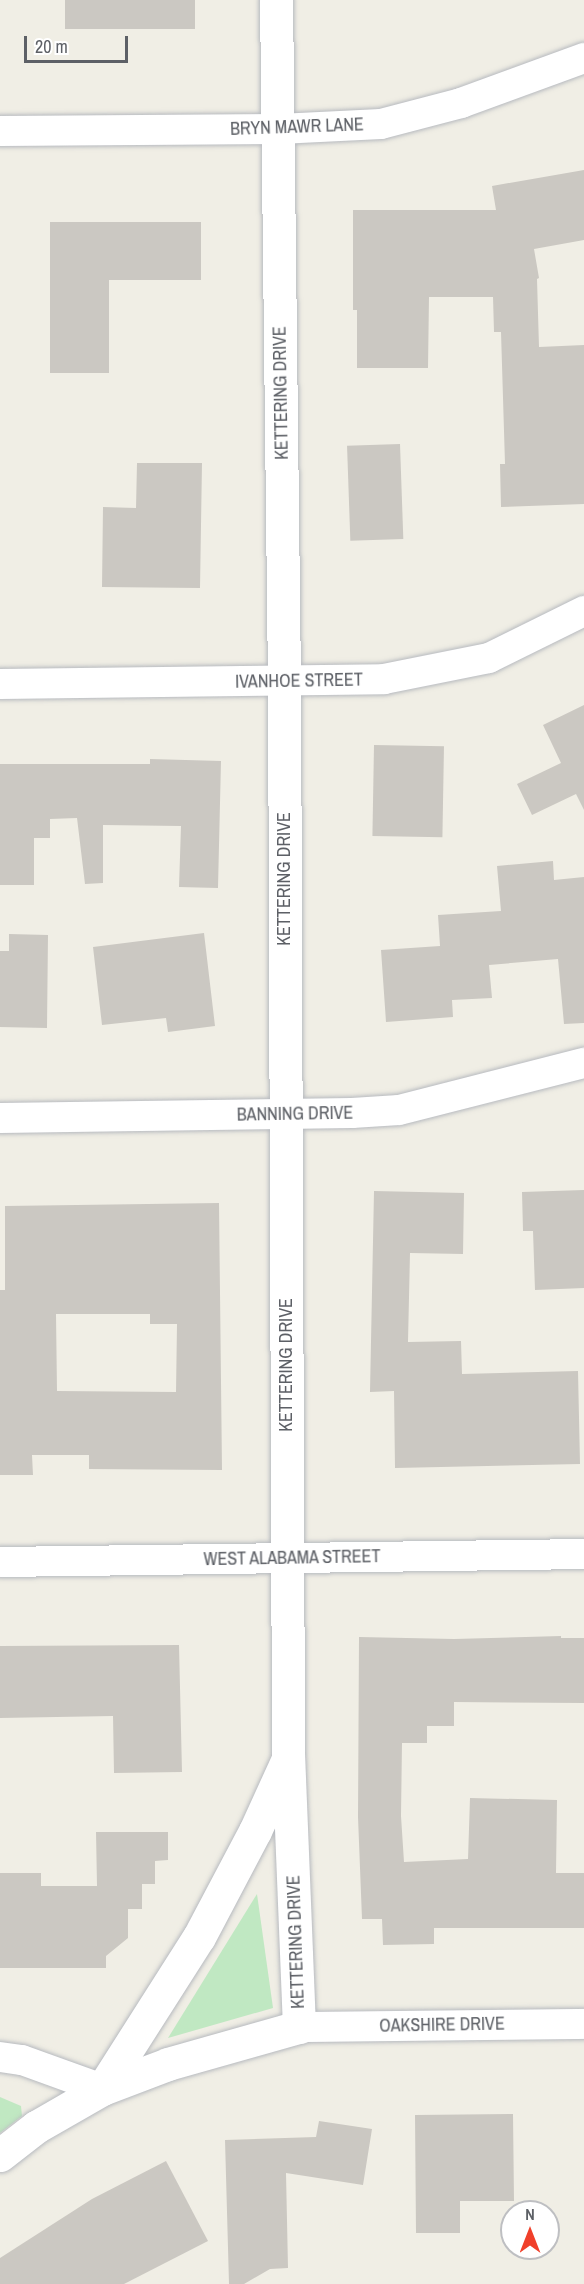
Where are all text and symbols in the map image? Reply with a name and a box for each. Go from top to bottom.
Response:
scale bar [27,24,130,62]
text: 20 m [35,34,68,59]
street label: BRYN MAWR LANE [230,114,364,140]
street label: KETTERING DRIVE [269,326,293,460]
street label: IVANHOE STREET [235,669,363,693]
street label: KETTERING DRIVE [273,812,295,946]
street label: BANNING DRIVE [237,1102,353,1126]
street label: KETTERING DRIVE [275,1298,297,1432]
street label: WEST ALABAMA STREET [202,1546,382,1570]
street label: KETTERING DRIVE [283,1875,309,2009]
street label: OAKSHIRE DRIVE [379,2013,505,2037]
north arrow [500,2200,560,2260]
text: N [525,2203,535,2225]

